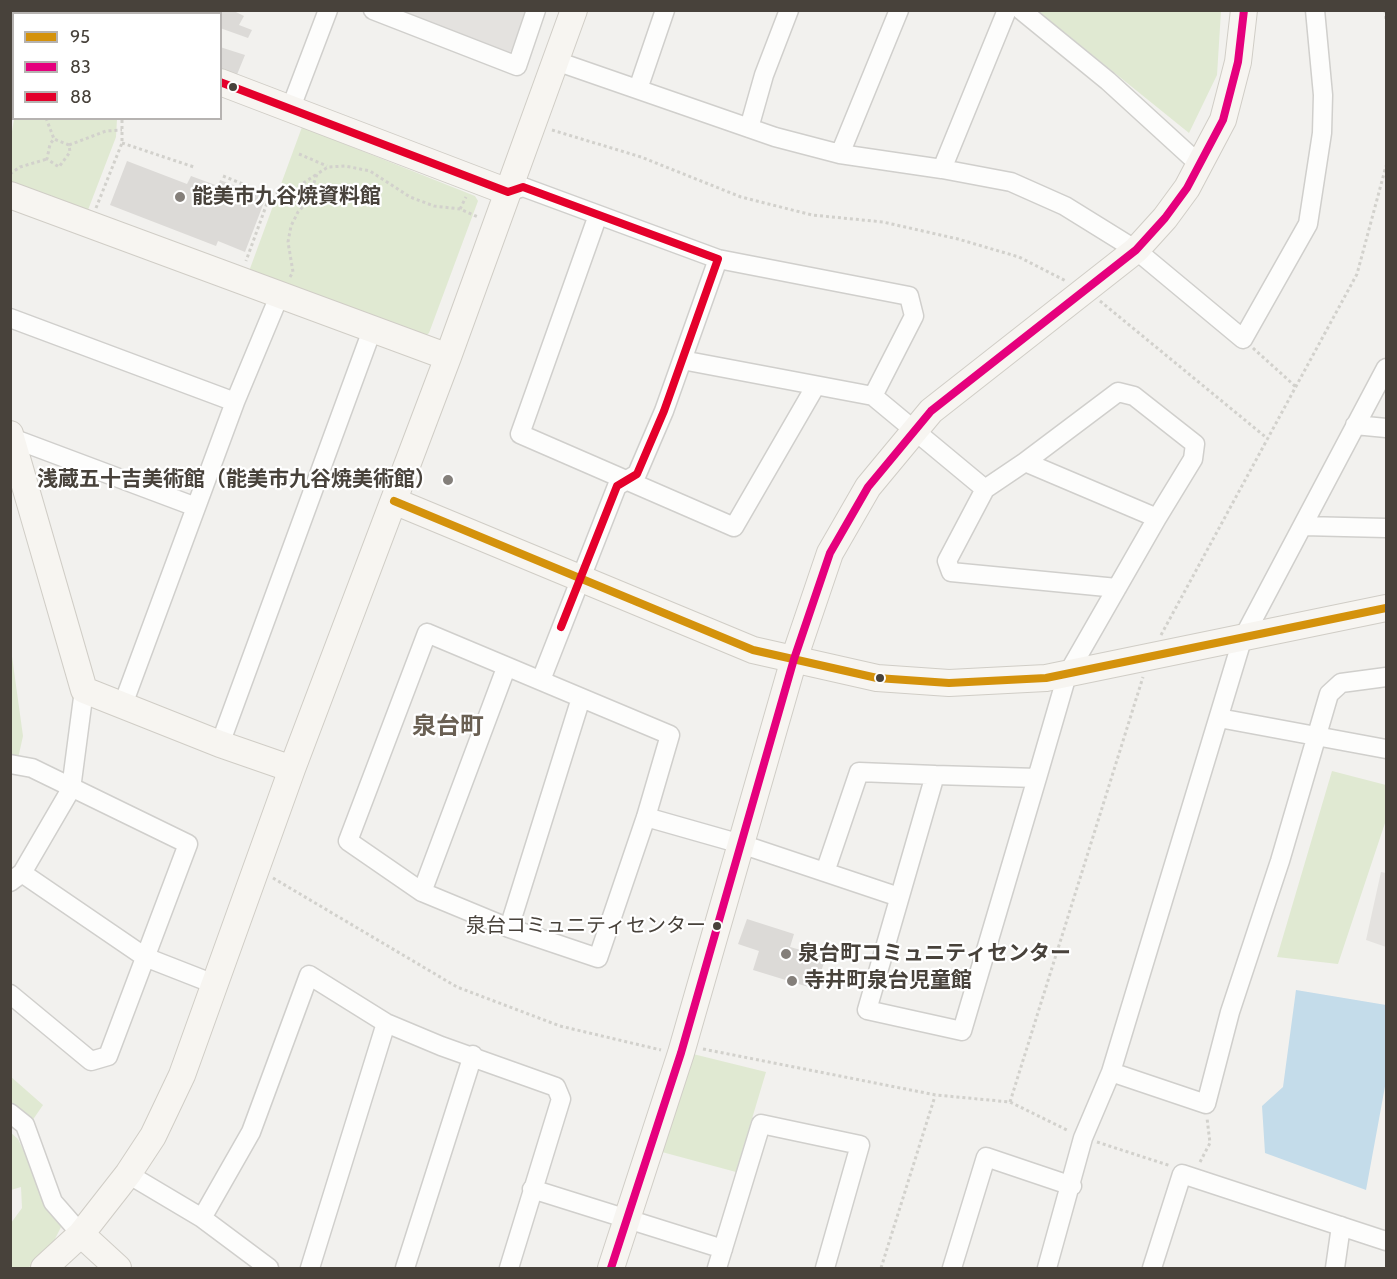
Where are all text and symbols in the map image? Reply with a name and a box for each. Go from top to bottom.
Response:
legend [12,12,222,120]
text: 95 [70,26,90,48]
text: 83 [70,56,91,78]
unlabelled marker [227,81,239,93]
text: 88 [70,86,92,108]
place label: 能美市九谷焼資料館 [192,184,381,210]
marker: 能美市九谷焼資料館 [173,190,187,204]
place label: 浅蔵五十吉美術館（能美市九谷焼美術館） [37,467,436,493]
marker: 浅蔵五十吉美術館（能美市九谷焼美術館） [441,473,455,487]
unlabelled marker [874,672,886,684]
district label: 泉台町 [412,713,484,741]
place label: 泉台コミュニティセンター [466,914,706,938]
marker: 泉台コミュニティセンター [711,920,723,932]
place label: 泉台町コミュニティセンター [798,941,1071,967]
marker: 泉台町コミュニティセンター [779,947,793,961]
place label: 寺井町泉台児童館 [804,968,972,994]
marker: 寺井町泉台児童館 [785,974,799,988]

